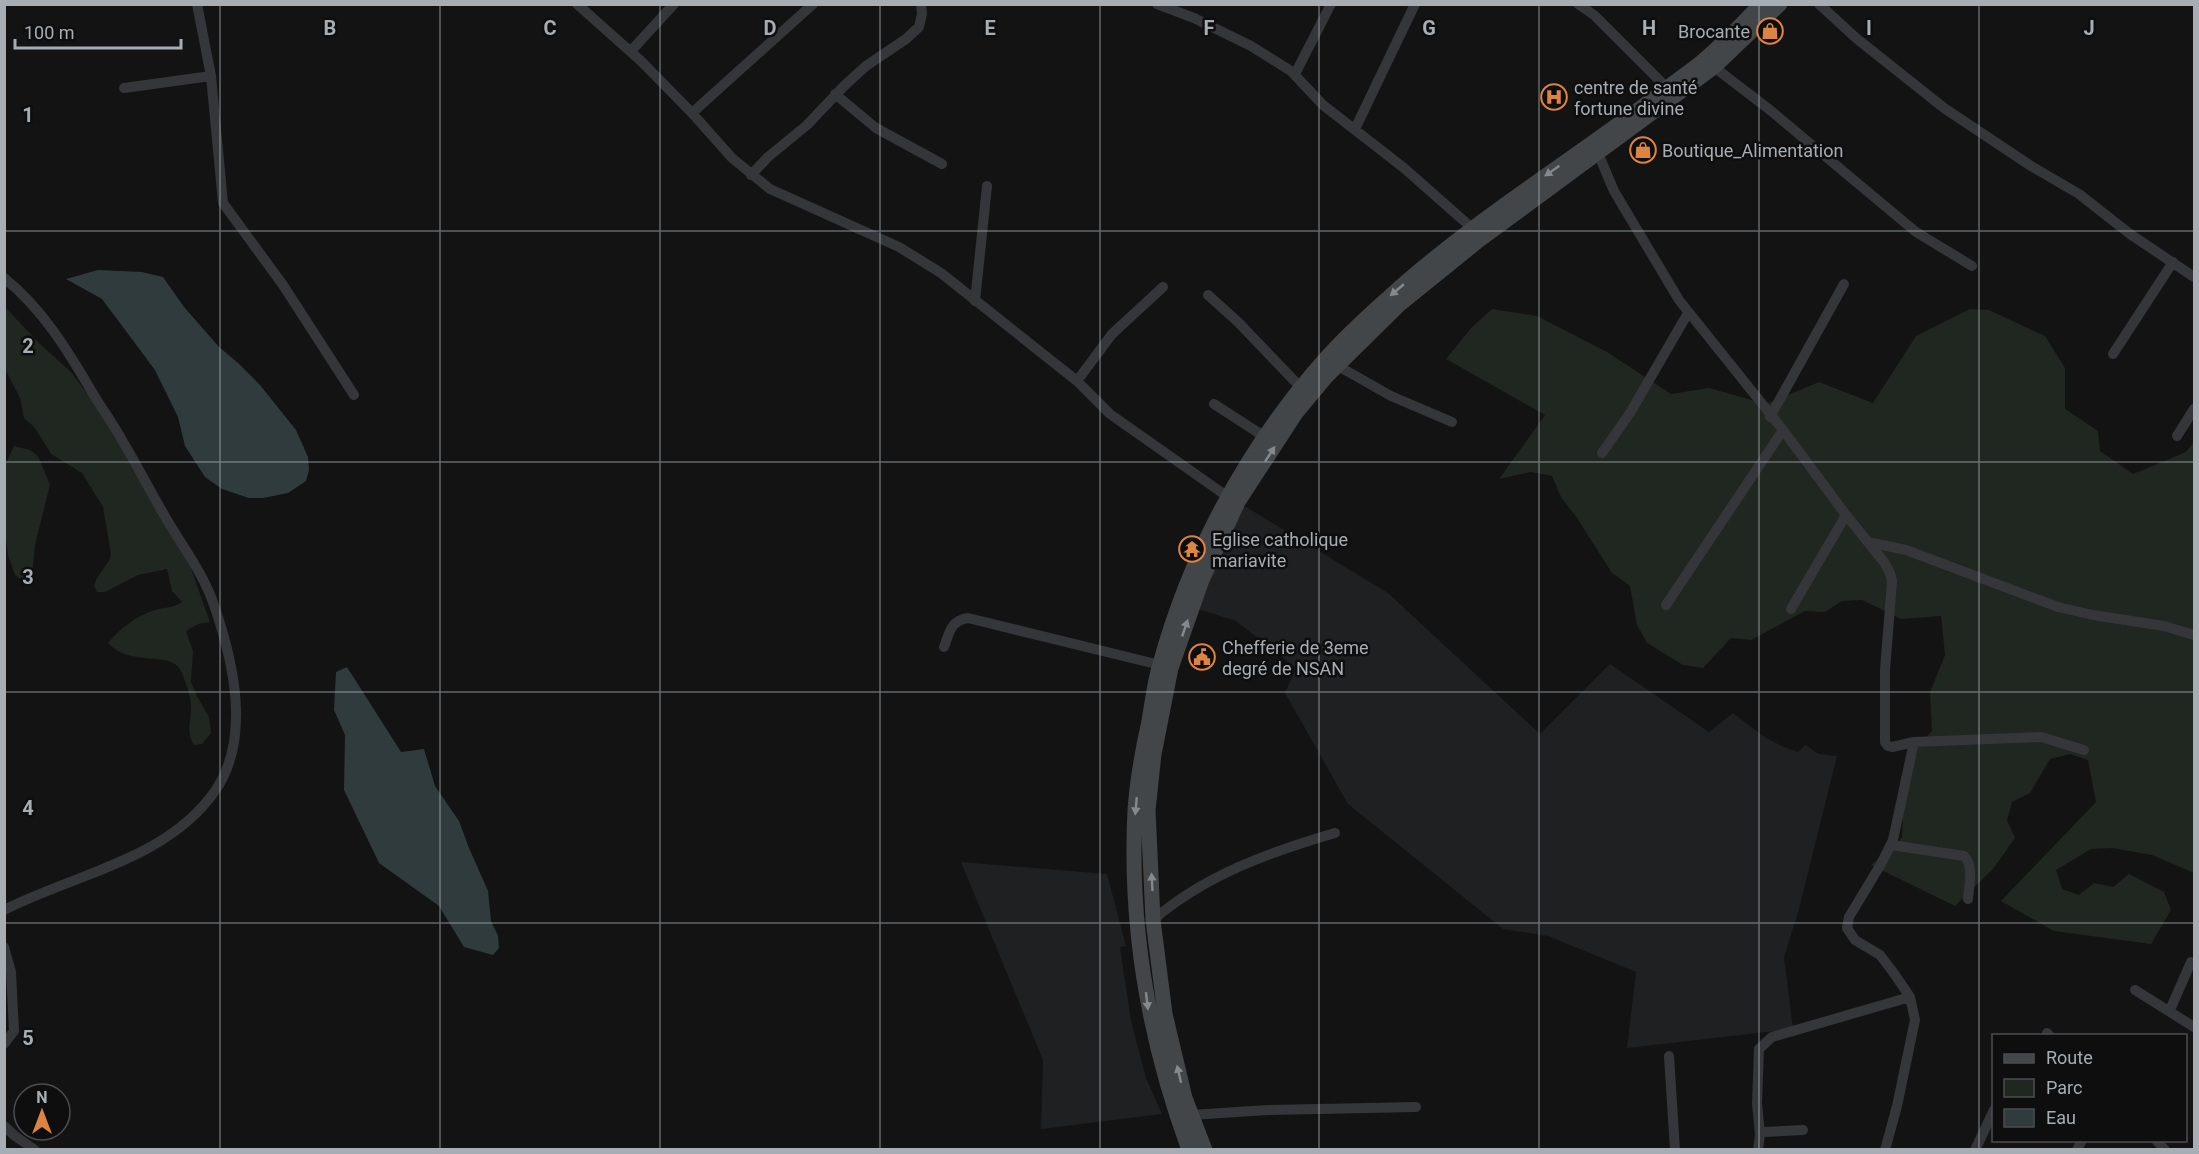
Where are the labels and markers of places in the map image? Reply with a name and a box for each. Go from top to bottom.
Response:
shop icon: Brocante [1755,16,1785,46]
place label: Brocante [1678,21,1750,42]
place label: centre de santé fortune divine [1574,77,1697,119]
hospital icon: centre de santé fortune divine [1539,82,1569,112]
shop icon: Boutique_Alimentation [1628,135,1658,165]
place label: Boutique_Alimentation [1662,140,1843,161]
place label: Eglise catholique mariavite [1212,529,1348,571]
temple icon: Eglise catholique mariavite [1177,534,1207,564]
place label: Chefferie de 3eme degré de NSAN [1222,637,1369,679]
public building icon: Chefferie de 3eme degré de NSAN [1187,642,1217,672]

